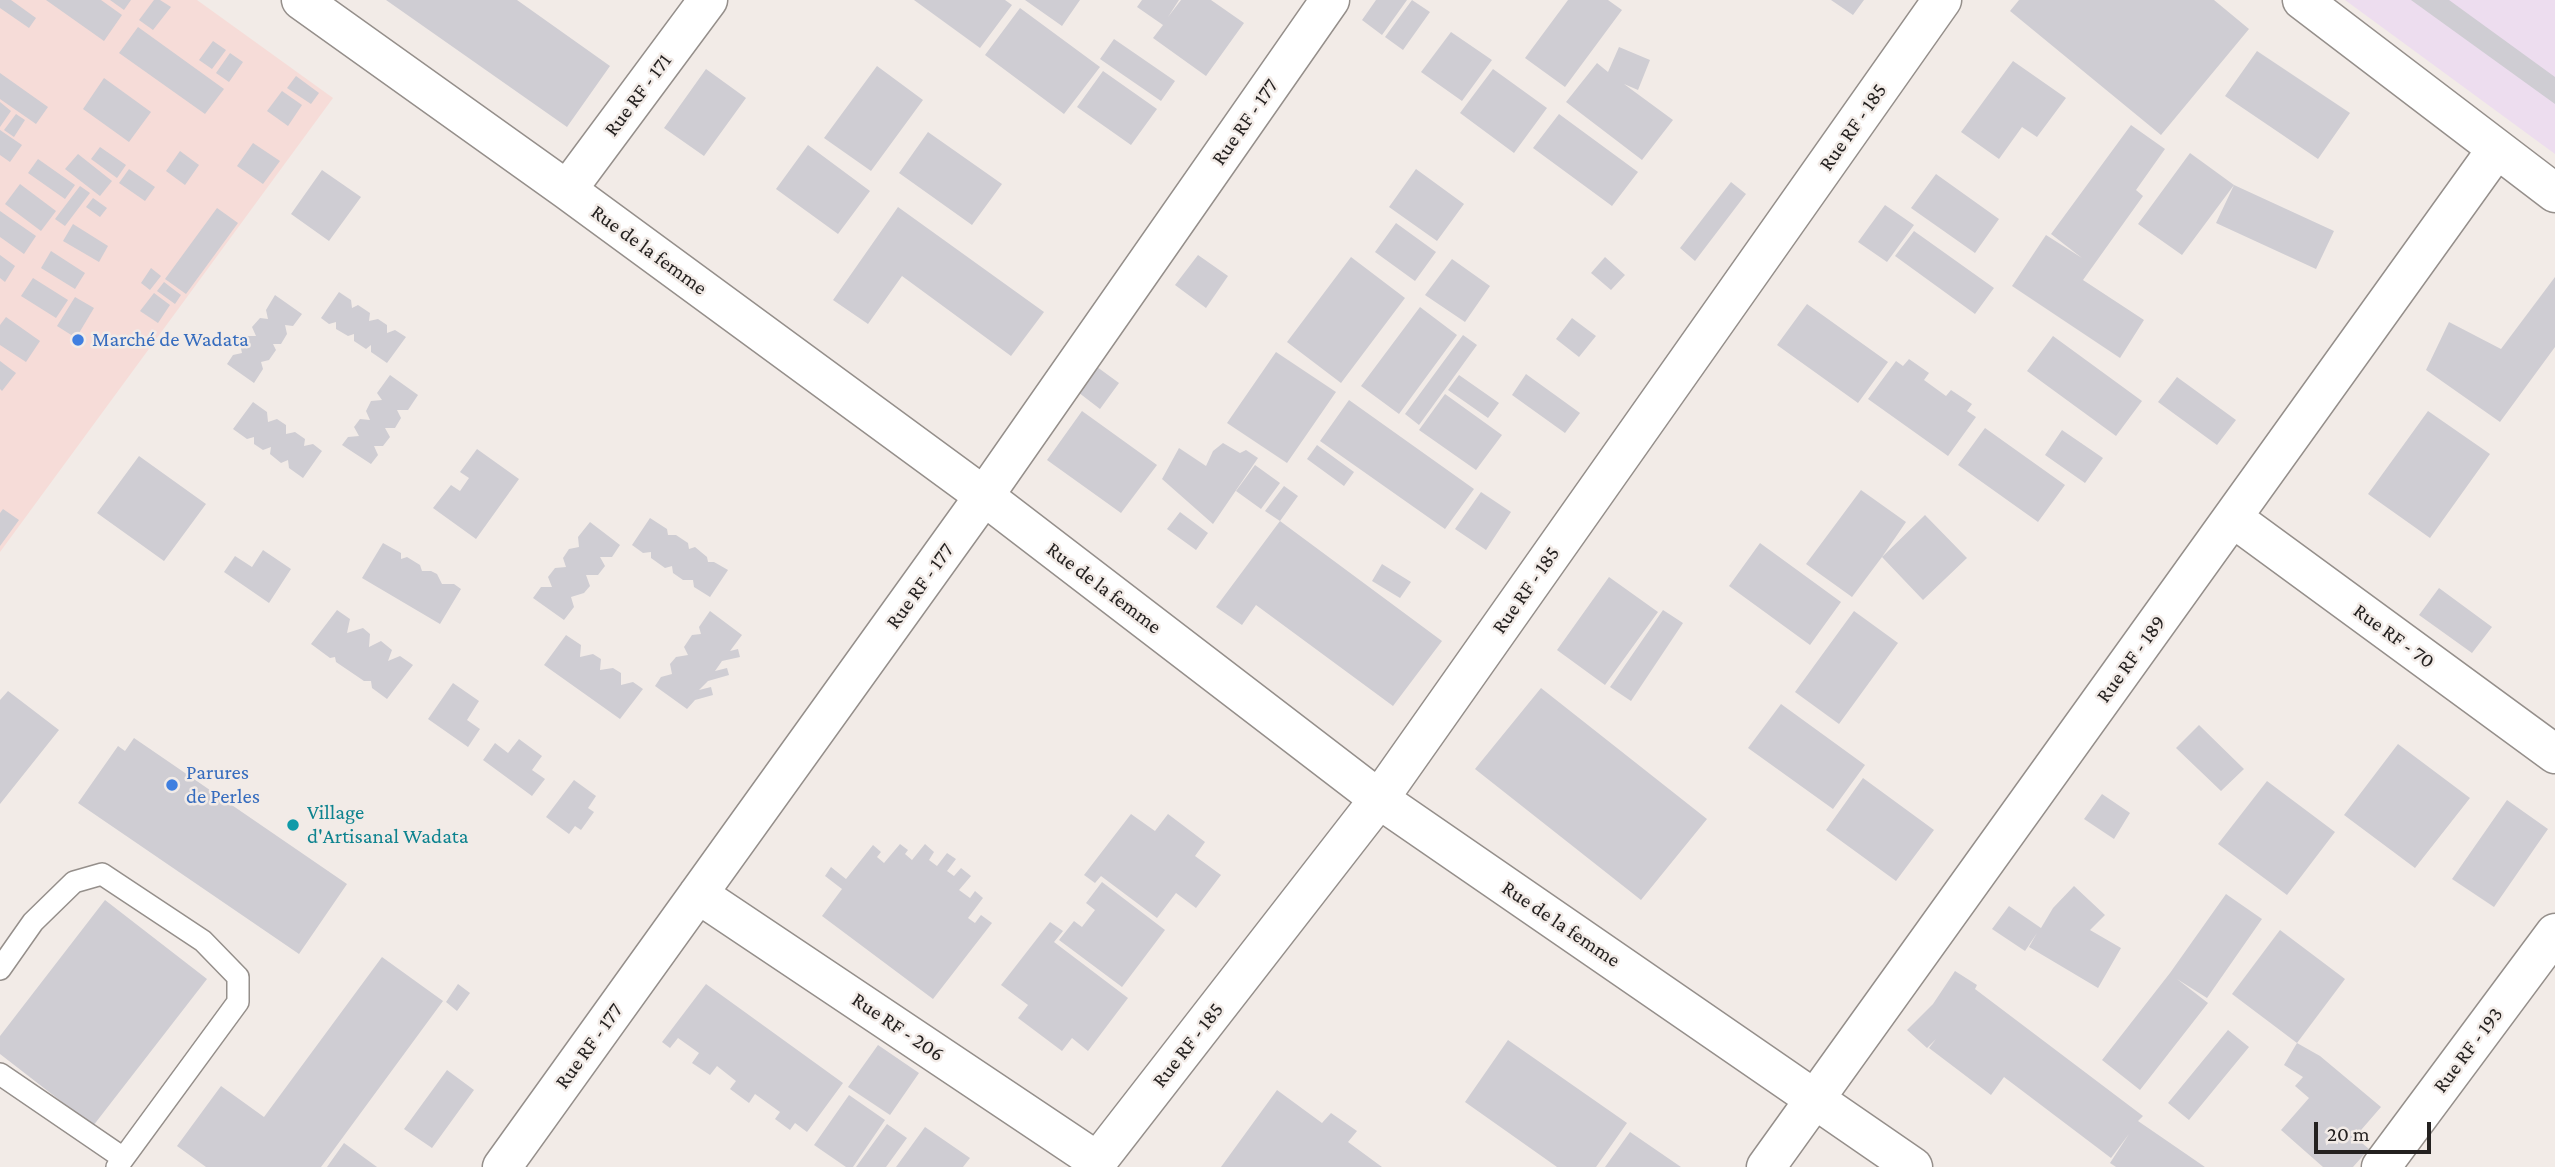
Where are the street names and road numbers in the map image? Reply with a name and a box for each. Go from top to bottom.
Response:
street label: Rue RF - 171 [599,49,677,141]
street label: Rue RF - 177 [1206,74,1284,170]
street label: Rue RF - 185 [1814,78,1892,176]
street label: Rue de la femme [586,199,712,301]
street label: Rue de la femme [1042,537,1166,639]
street label: Rue RF - 177 [881,538,959,634]
street label: Rue RF - 185 [1487,541,1565,639]
street label: Rue RF - 70 [2348,598,2440,674]
street label: Rue RF - 189 [2091,610,2171,708]
street label: Rue de la femme [1497,875,1625,973]
street label: Rue RF - 206 [847,987,949,1067]
street label: Rue RF - 185 [1147,997,1229,1093]
street label: Rue RF - 177 [550,998,628,1094]
street label: Rue RF - 193 [2428,1002,2508,1098]

